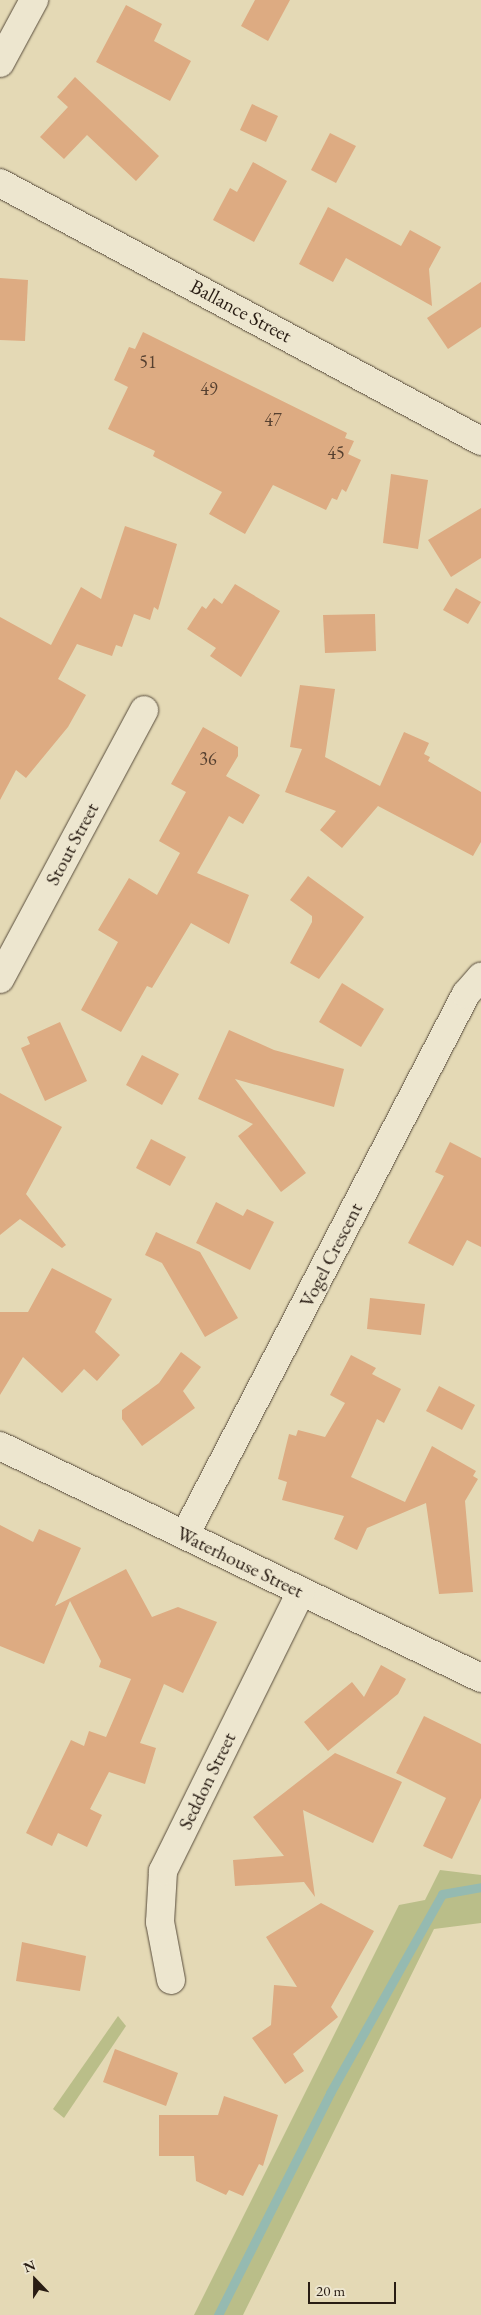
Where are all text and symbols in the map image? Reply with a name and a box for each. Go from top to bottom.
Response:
street label: Ballance Street [186,274,296,348]
house number: 51 [139,351,157,373]
house number: 49 [200,378,218,400]
house number: 47 [264,409,282,431]
house number: 45 [327,442,345,464]
house number: 36 [199,748,217,770]
street label: Stout Street [40,799,104,889]
street label: Vogel Crescent [294,1199,368,1311]
street label: Waterhouse Street [173,1521,307,1603]
street label: Seddon Street [173,1728,241,1834]
north arrow [10,2255,60,2305]
text: N [21,2256,38,2277]
scale bar [311,2272,398,2304]
text: 20 m [316,2281,345,2300]

